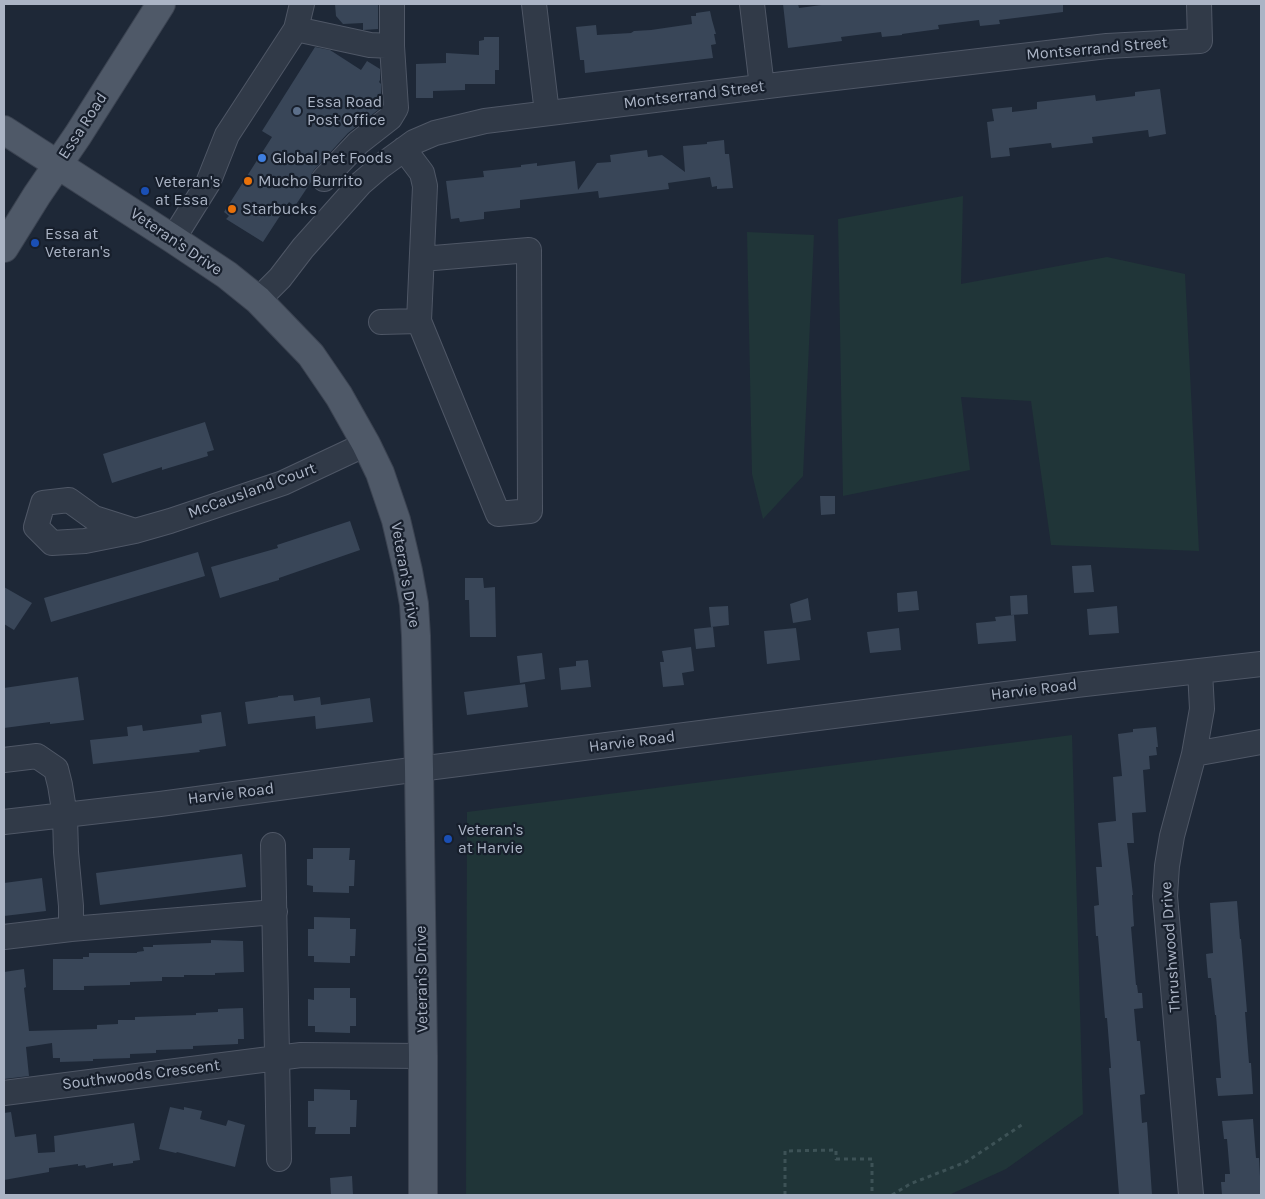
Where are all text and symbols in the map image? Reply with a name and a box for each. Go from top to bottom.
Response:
street label: Montserrand Street [1026,33,1168,65]
street label: Montserrand Street [622,77,766,113]
street label: Essa Road [54,89,112,163]
place label: Essa Road Post Office [307,92,385,130]
marker: Essa Road Post Office [291,105,303,117]
place label: Global Pet Foods [272,148,392,168]
marker: Global Pet Foods [256,152,268,164]
place label: Mucho Burrito [258,171,362,191]
place label: Veteran's at Essa [155,172,221,210]
marker: Mucho Burrito [242,175,254,187]
marker: Veteran's at Essa [139,185,151,197]
place label: Starbucks [242,199,317,219]
marker: Starbucks [226,203,238,215]
street label: Veteran's Drive [126,204,226,280]
place label: Essa at Veteran's [45,224,111,262]
marker: Essa at Veteran's [29,237,41,249]
street label: McCausland Court [185,459,319,523]
street label: Veteran's Drive [386,521,424,629]
street label: Harvie Road [990,675,1078,705]
street label: Harvie Road [588,727,676,757]
street label: Harvie Road [187,779,275,809]
place label: Veteran's at Harvie [458,820,524,858]
marker: Veteran's at Harvie [442,833,454,845]
street label: Thrushwood Drive [1157,881,1185,1013]
street label: Veteran's Drive [411,925,433,1033]
street label: Southwoods Crescent [61,1056,221,1094]

